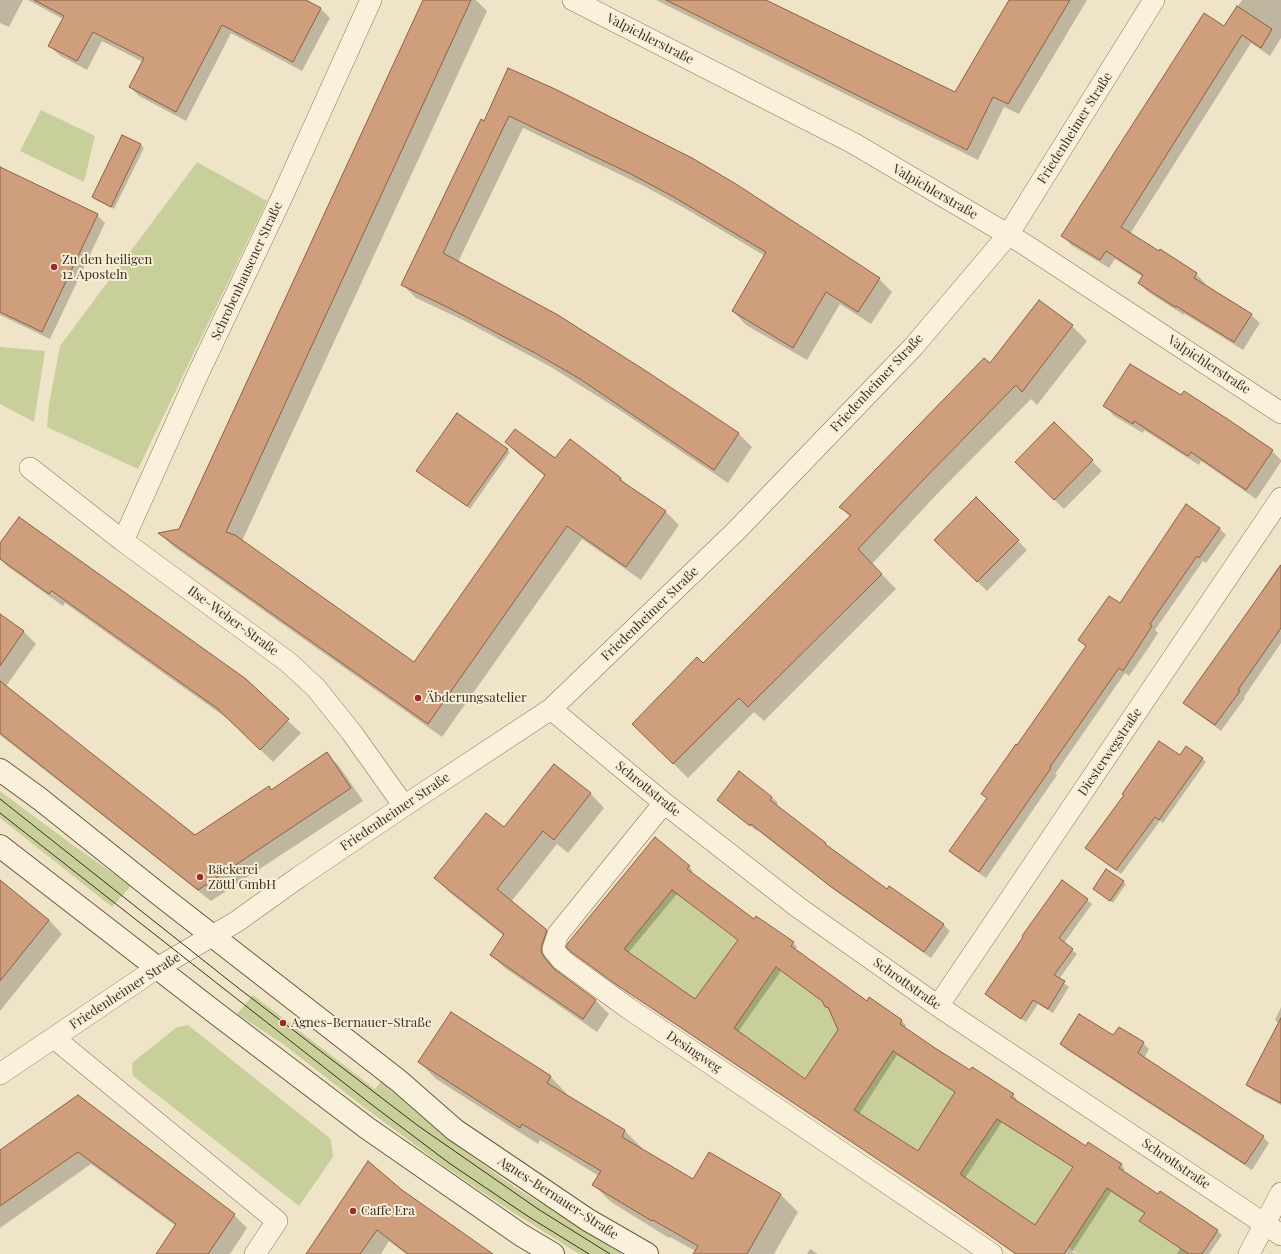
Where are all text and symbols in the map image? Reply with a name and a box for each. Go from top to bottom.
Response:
street label: Valpichlerstraße [604,10,696,68]
street label: Friedenheimer Straße [1034,69,1116,187]
street label: Valpichlerstraße [890,161,980,223]
street label: Schrobenhausener Straße [208,199,286,343]
place label: Zu den heiligen 12 Aposteln [62,252,152,283]
marker: Zu den heiligen 12 Aposteln [49,262,59,272]
street label: Friedenheimer Straße [827,331,927,435]
street label: Valpichlerstraße [1165,332,1253,398]
street label: Friedenheimer Straße [598,564,702,664]
street label: Ilse-Weber-Straße [185,583,281,659]
place label: Äbderungsatelier [426,690,527,706]
marker: Äbderungsatelier [413,693,423,703]
street label: Diesterwegstraße [1075,705,1145,799]
street label: Schrottstraße [612,758,684,820]
street label: Friedenheimer Straße [337,770,453,854]
place label: Bäckerei Zöttl GmbH [208,862,276,893]
marker: Bäckerei Zöttl GmbH [195,872,205,882]
street label: Friedenheimer Straße [67,949,183,1033]
street label: Schrottstraße [870,955,944,1013]
place label: Agnes-Bernauer-Straße [291,1015,431,1031]
marker: Agnes-Bernauer-Straße [278,1018,288,1028]
street label: Desingweg [663,1028,725,1076]
street label: Schrottstraße [1139,1135,1213,1193]
street label: Agnes-Bernauer-Straße [495,1153,621,1243]
place label: Caffe Era [361,1203,415,1219]
marker: Caffe Era [348,1206,358,1216]

